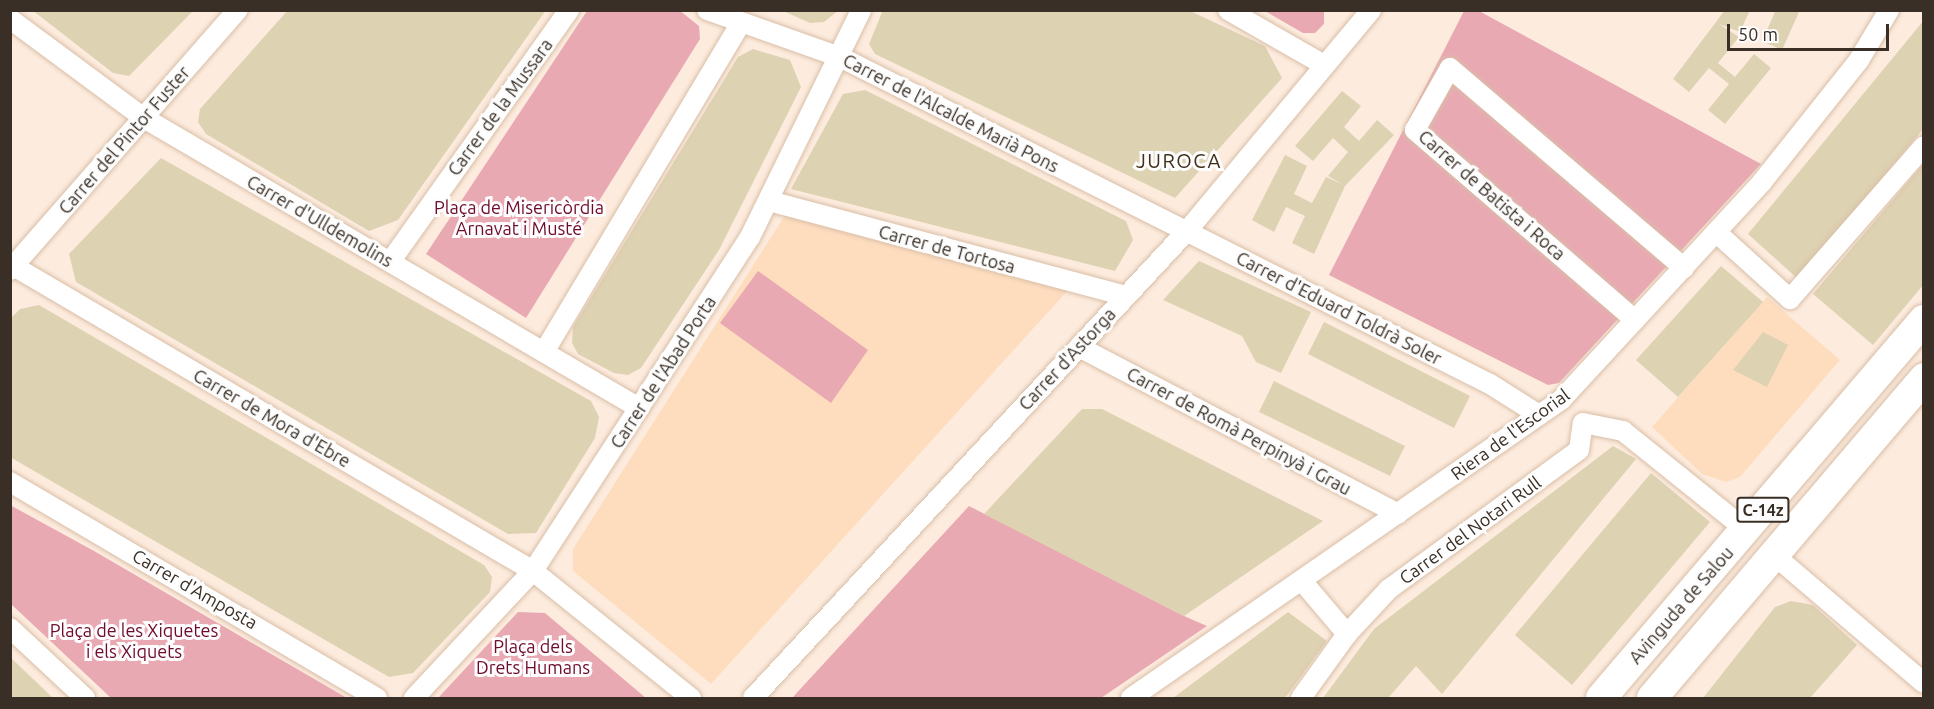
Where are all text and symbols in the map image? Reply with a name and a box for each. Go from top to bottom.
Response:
scale bar [1730,12,1892,50]
text: 50 m [1738,24,1778,44]
street label: Carrer de la Mussara [443,34,557,180]
street label: Carrer de l'Alcalde Marià Pons [840,49,1062,177]
street label: Carrer del Pintor Fuster [54,62,194,218]
street label: Carrer de Batista i Roca [1414,125,1570,265]
district label: JUROCA [1136,148,1222,172]
street label: Carrer d'Ulldemolins [243,170,397,272]
park label: Plaça de Misericòrdia Arnavat i Musté [434,197,604,240]
street label: Carrer de Tortosa [876,220,1018,278]
street label: Carrer d'Eduard Toldrà Soler [1233,247,1445,369]
street label: Carrer de l'Abad Porta [606,292,720,452]
street label: Carrer d'Astorga [1014,303,1120,415]
street label: Carrer de Romà Perpinyà i Grau [1123,363,1355,499]
street label: Carrer de Mora d'Ebre [190,364,354,472]
street label: Riera de l'Escorial [1447,384,1573,484]
street label: Carrer del Notari Rull [1395,471,1545,589]
road number: C-14z [1736,497,1790,523]
street label: Avinguda de Salou [1624,542,1738,668]
street label: Carrer d'Amposta [129,544,261,634]
park label: Plaça de les Xiquetes i els Xiquets [50,620,218,662]
park label: Plaça dels Drets Humans [476,636,590,678]

